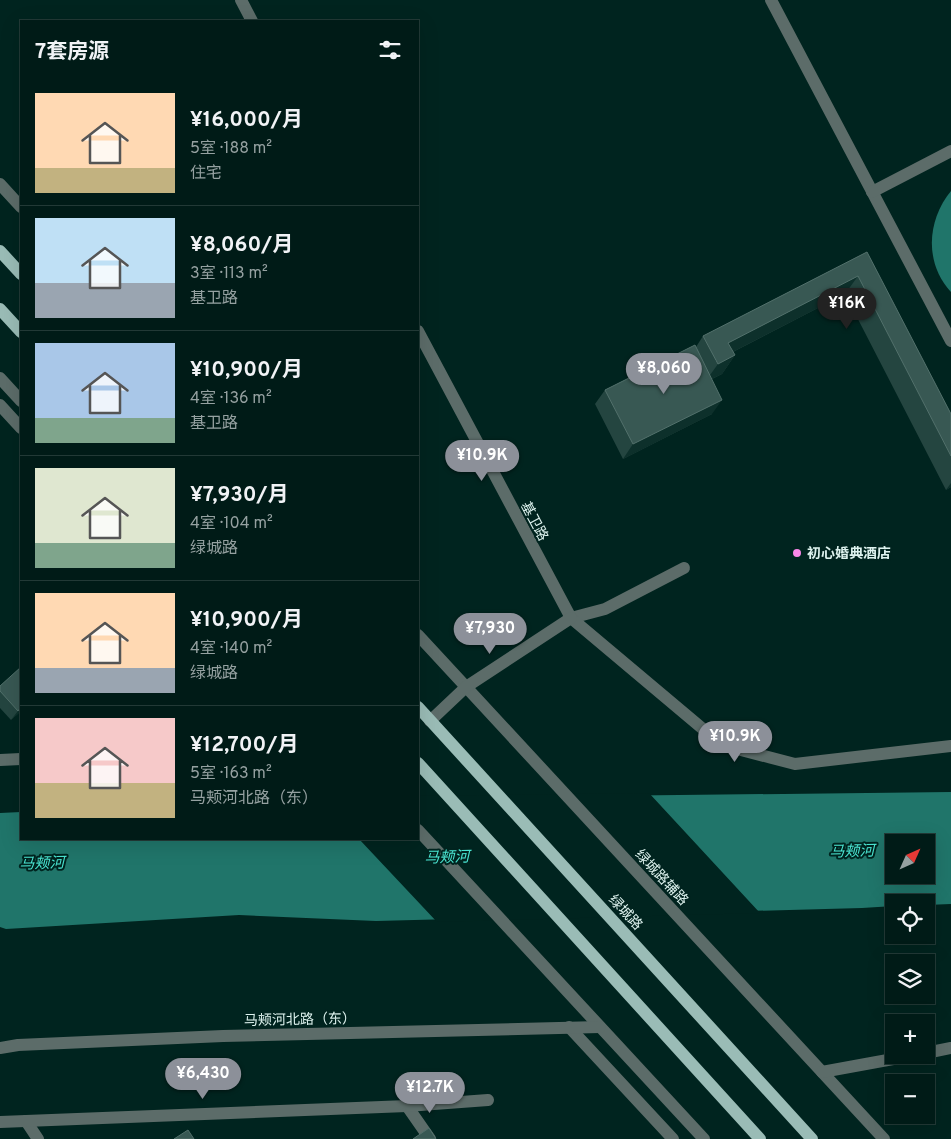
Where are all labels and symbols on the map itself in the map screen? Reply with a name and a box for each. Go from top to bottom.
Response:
pin: ¥16K [817,288,877,330]
pin: ¥8,060 [623,352,705,395]
pin: ¥10.9K [441,440,523,482]
street label: 基卫路 [516,499,551,544]
place label: 初心婚典酒店 [807,545,891,563]
marker: 初心婚典酒店 [791,547,803,559]
pin: ¥7,930 [449,612,531,655]
pin: ¥10.9K [694,720,776,763]
north arrow [885,834,935,884]
water label: 马颊河 [829,843,878,862]
street label: 绿城路辅路 [631,847,691,909]
water label: 马颊河 [424,849,473,868]
water label: 马颊河 [19,855,68,874]
street label: 绿城路 [604,892,645,934]
street label: 马颊河北路（东） [244,1010,356,1030]
pin: ¥6,430 [162,1058,244,1100]
pin: ¥12.7K [389,1072,471,1114]

